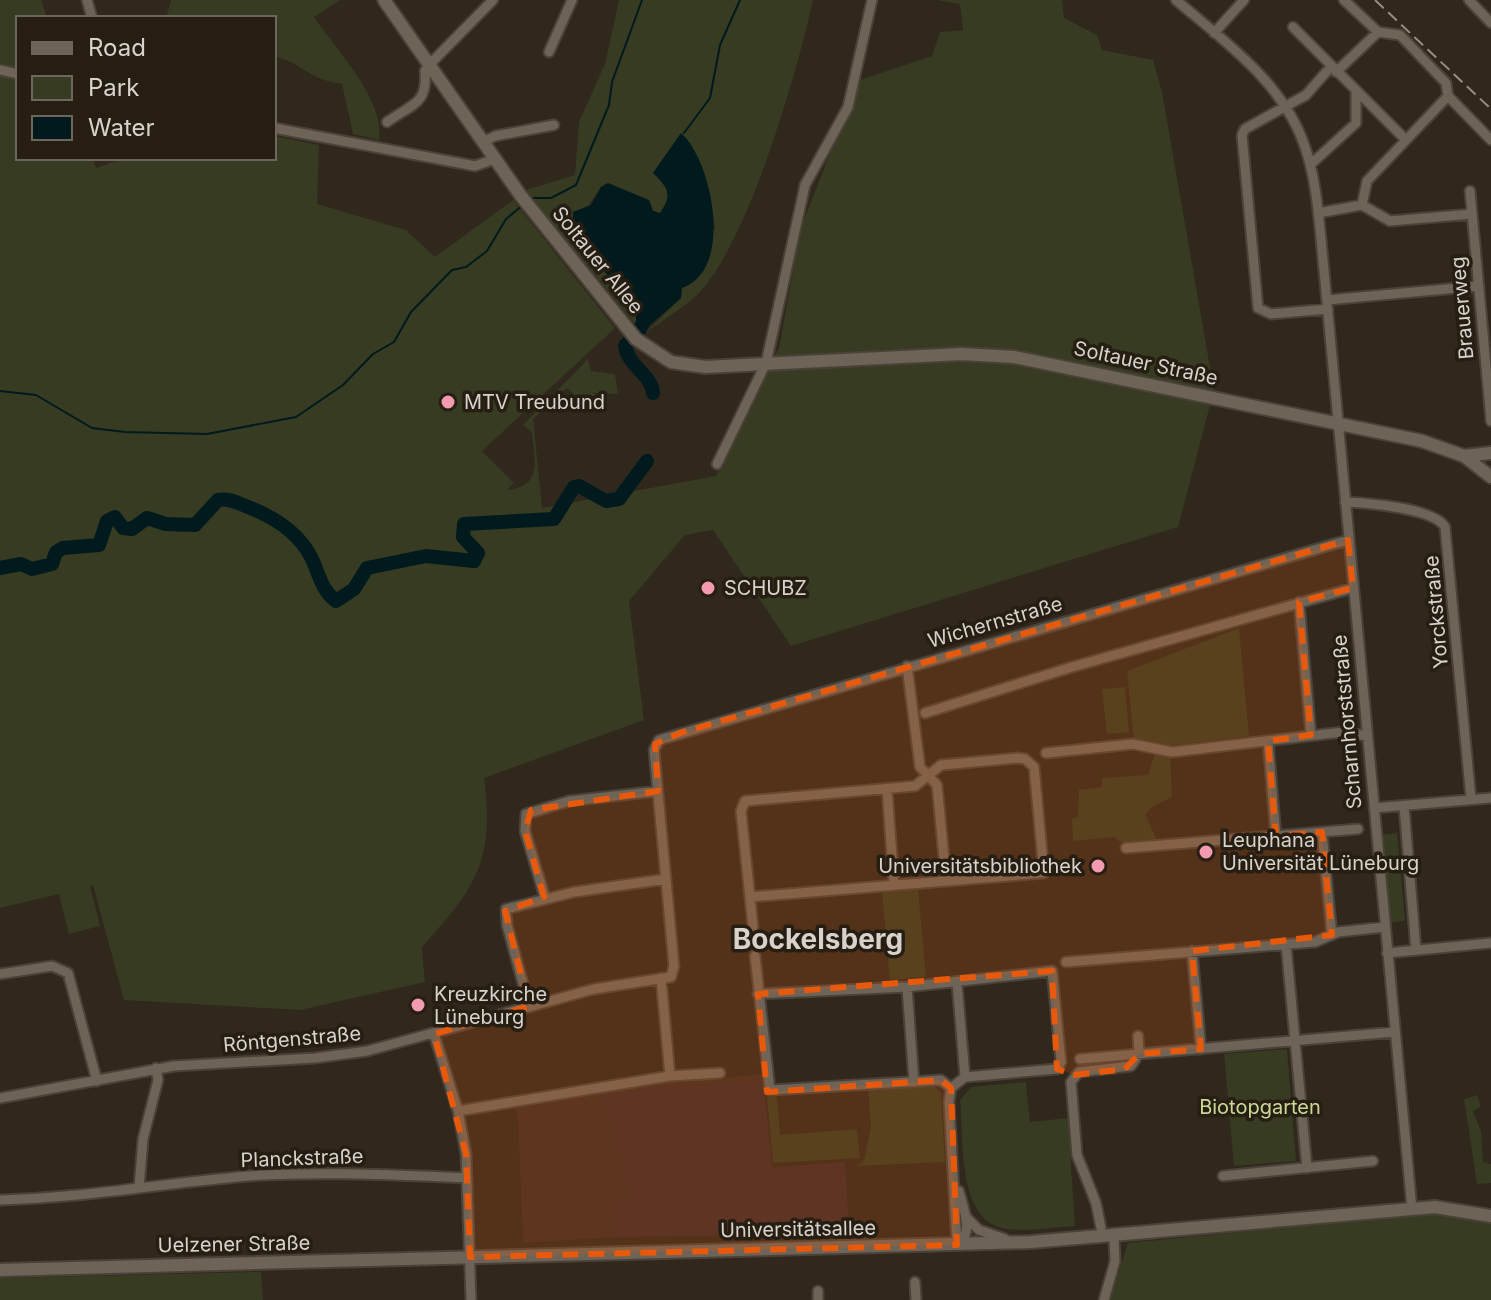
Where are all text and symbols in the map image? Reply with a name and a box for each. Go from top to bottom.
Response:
legend [16,16,276,160]
text: Road [88,33,146,62]
text: Park [88,73,139,102]
text: Water [88,113,155,142]
street label: Soltauer Allee [547,201,649,319]
street label: Brauerweg [1446,256,1478,360]
street label: Soltauer Straße [1072,336,1220,390]
place label: MTV Treubund [464,390,605,414]
marker: MTV Treubund [439,393,457,411]
street label: Yorckstraße [1419,554,1453,670]
place label: SCHUBZ [724,576,807,600]
marker: SCHUBZ [699,579,717,597]
street label: Wichernstraße [925,591,1065,653]
street label: Scharnhorststraße [1327,634,1367,810]
place label: Leuphana Universität Lüneburg [1222,828,1419,875]
marker: Leuphana Universität Lüneburg [1197,843,1215,861]
place label: Universitätsbibliothek [878,854,1082,878]
marker: Universitätsbibliothek [1089,857,1107,875]
district label: Bockelsberg [733,922,903,956]
place label: Kreuzkirche Lüneburg [434,982,547,1029]
marker: Kreuzkirche Lüneburg [409,996,427,1014]
street label: Röntgenstraße [222,1021,362,1057]
park label: Biotopgarten [1199,1095,1321,1119]
street label: Planckstraße [240,1144,364,1172]
street label: Universitätsallee [720,1216,876,1242]
street label: Uelzener Straße [158,1231,310,1257]

